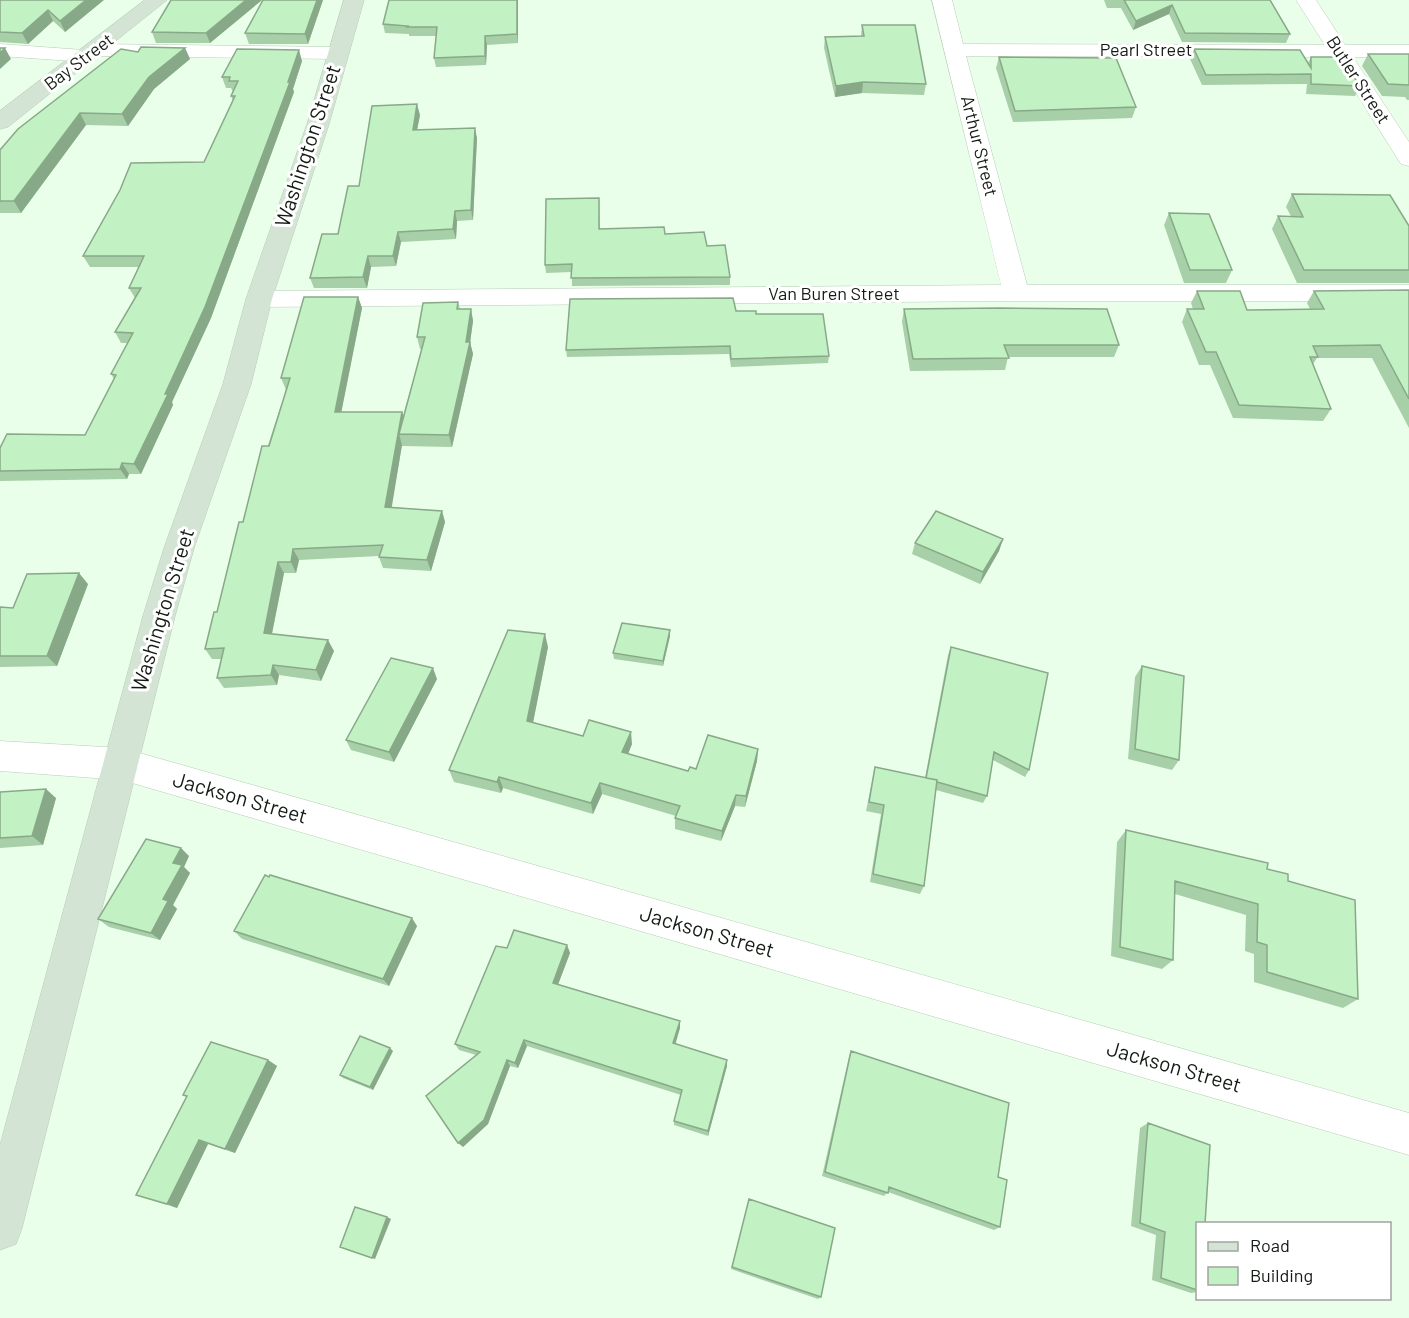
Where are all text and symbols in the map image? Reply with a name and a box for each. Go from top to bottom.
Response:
street label: Bay Street [39,28,117,94]
street label: Butler Street [1322,31,1395,127]
street label: Pearl Street [1100,38,1192,60]
street label: Washington Street [269,61,345,230]
street label: Arthur Street [957,93,1003,198]
street label: Van Buren Street [768,282,900,304]
street label: Washington Street [125,525,198,694]
street label: Jackson Street [170,765,310,828]
street label: Jackson Street [637,899,777,962]
street label: Jackson Street [1104,1034,1244,1097]
legend [1196,1222,1391,1300]
text: Road [1250,1234,1290,1256]
text: Building [1250,1264,1313,1286]

